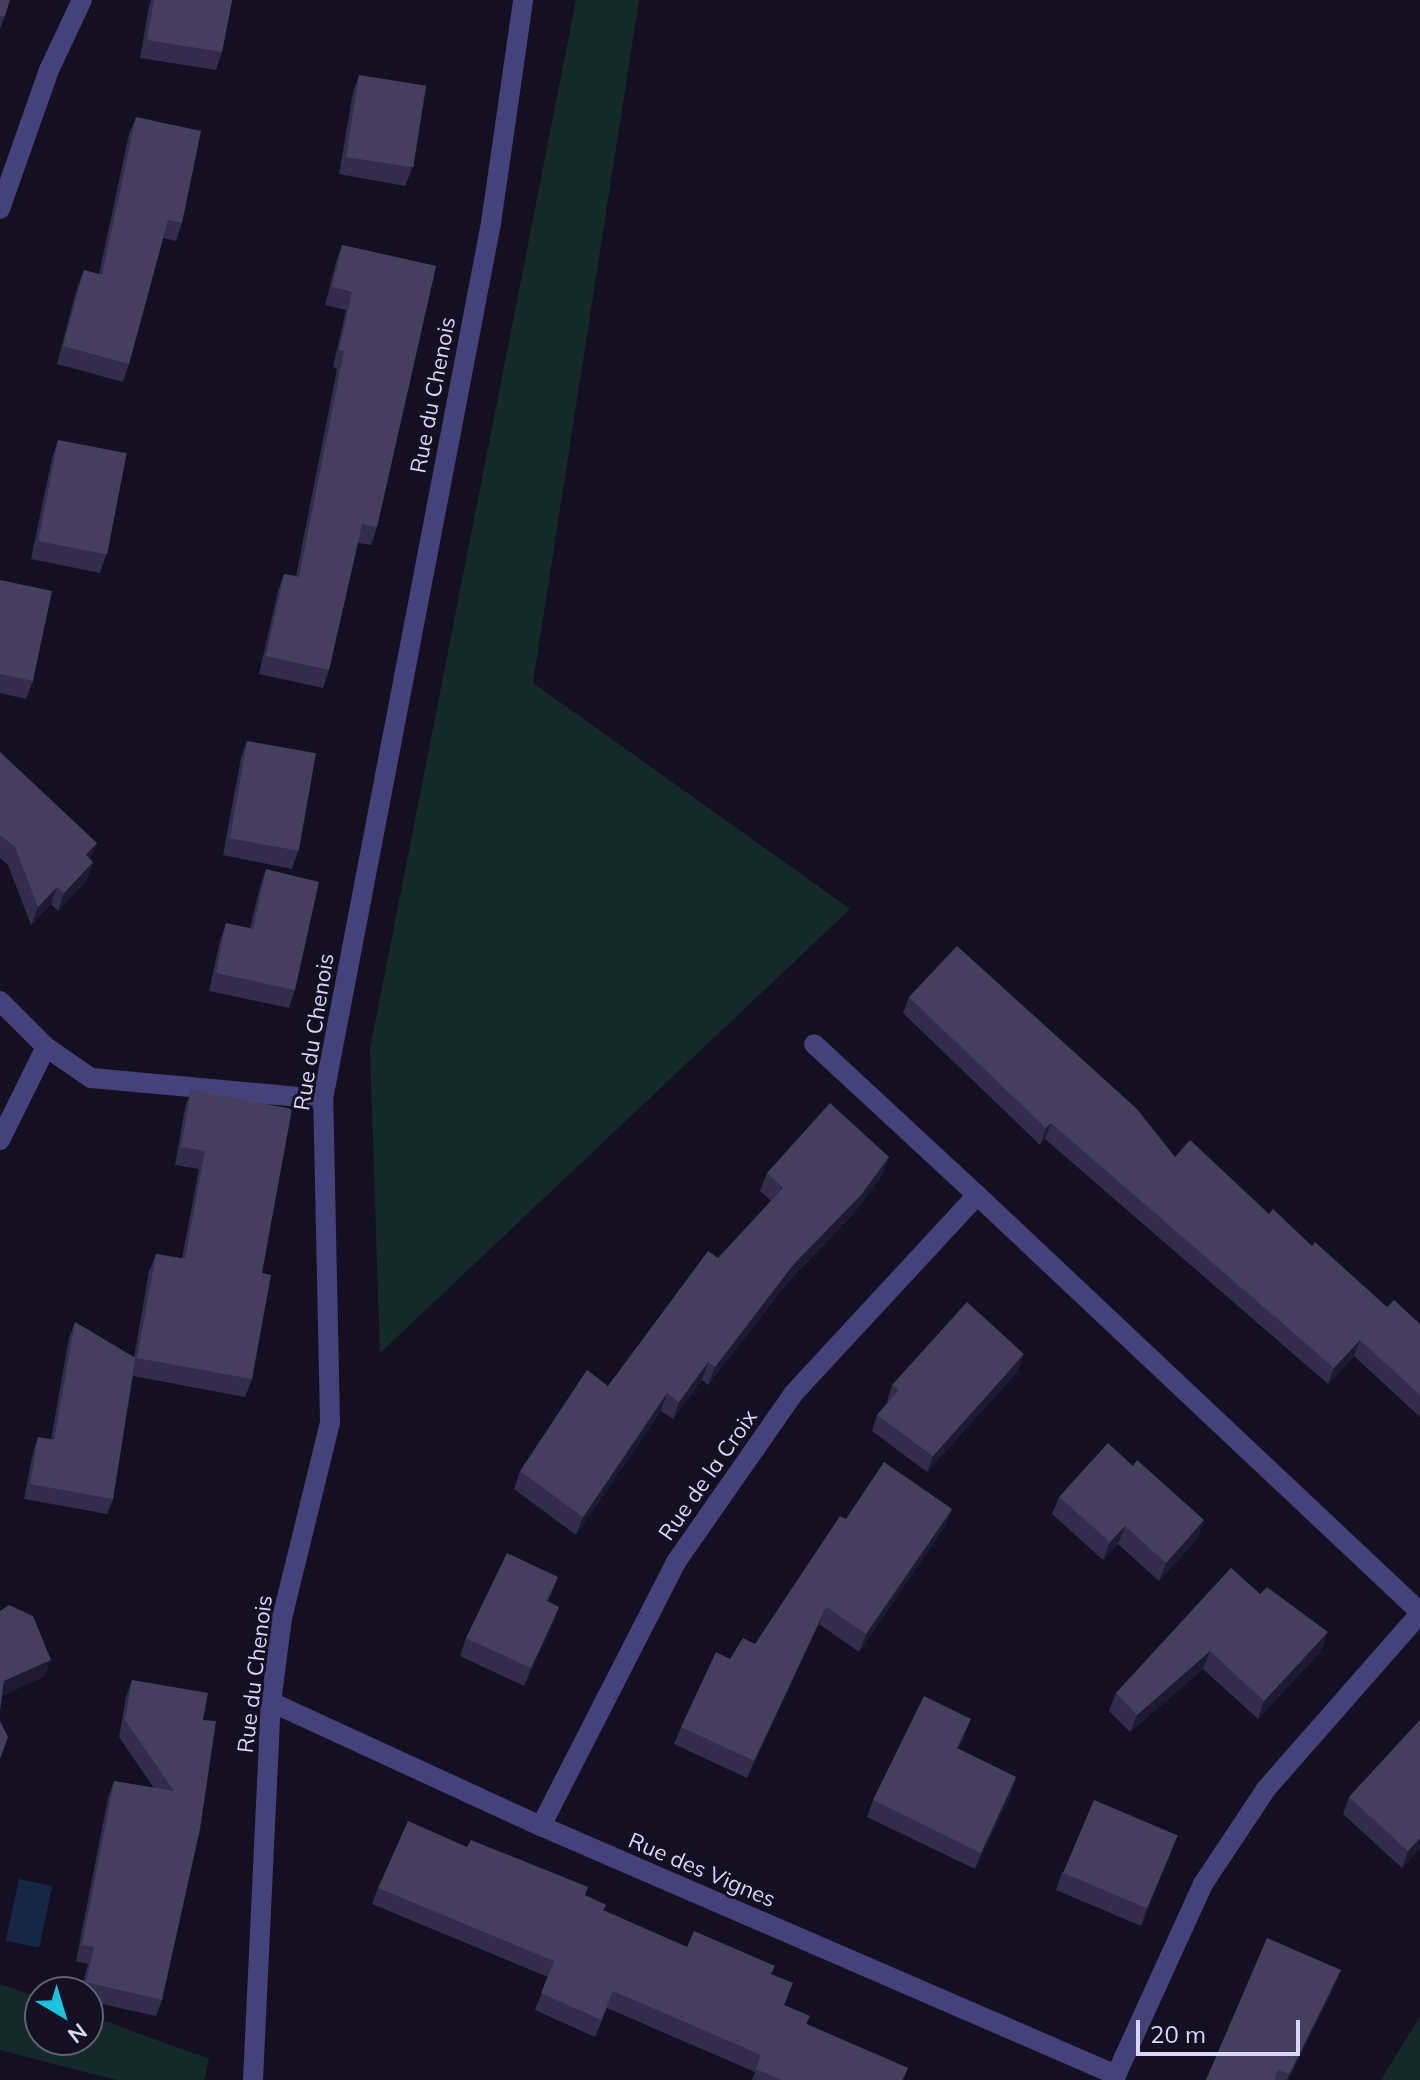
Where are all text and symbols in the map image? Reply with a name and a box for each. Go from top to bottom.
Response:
street label: Rue du Chenois [405,315,461,475]
street label: Rue du Chenois [289,952,339,1112]
street label: Rue de la Croix [653,1405,763,1545]
street label: Rue du Chenois [232,1594,278,1754]
street label: Rue des Vignes [625,1827,779,1913]
north arrow [24,1976,104,2056]
scale bar [1140,2004,1304,2054]
text: N [62,2017,93,2049]
text: 20 m [1150,2019,1206,2049]

